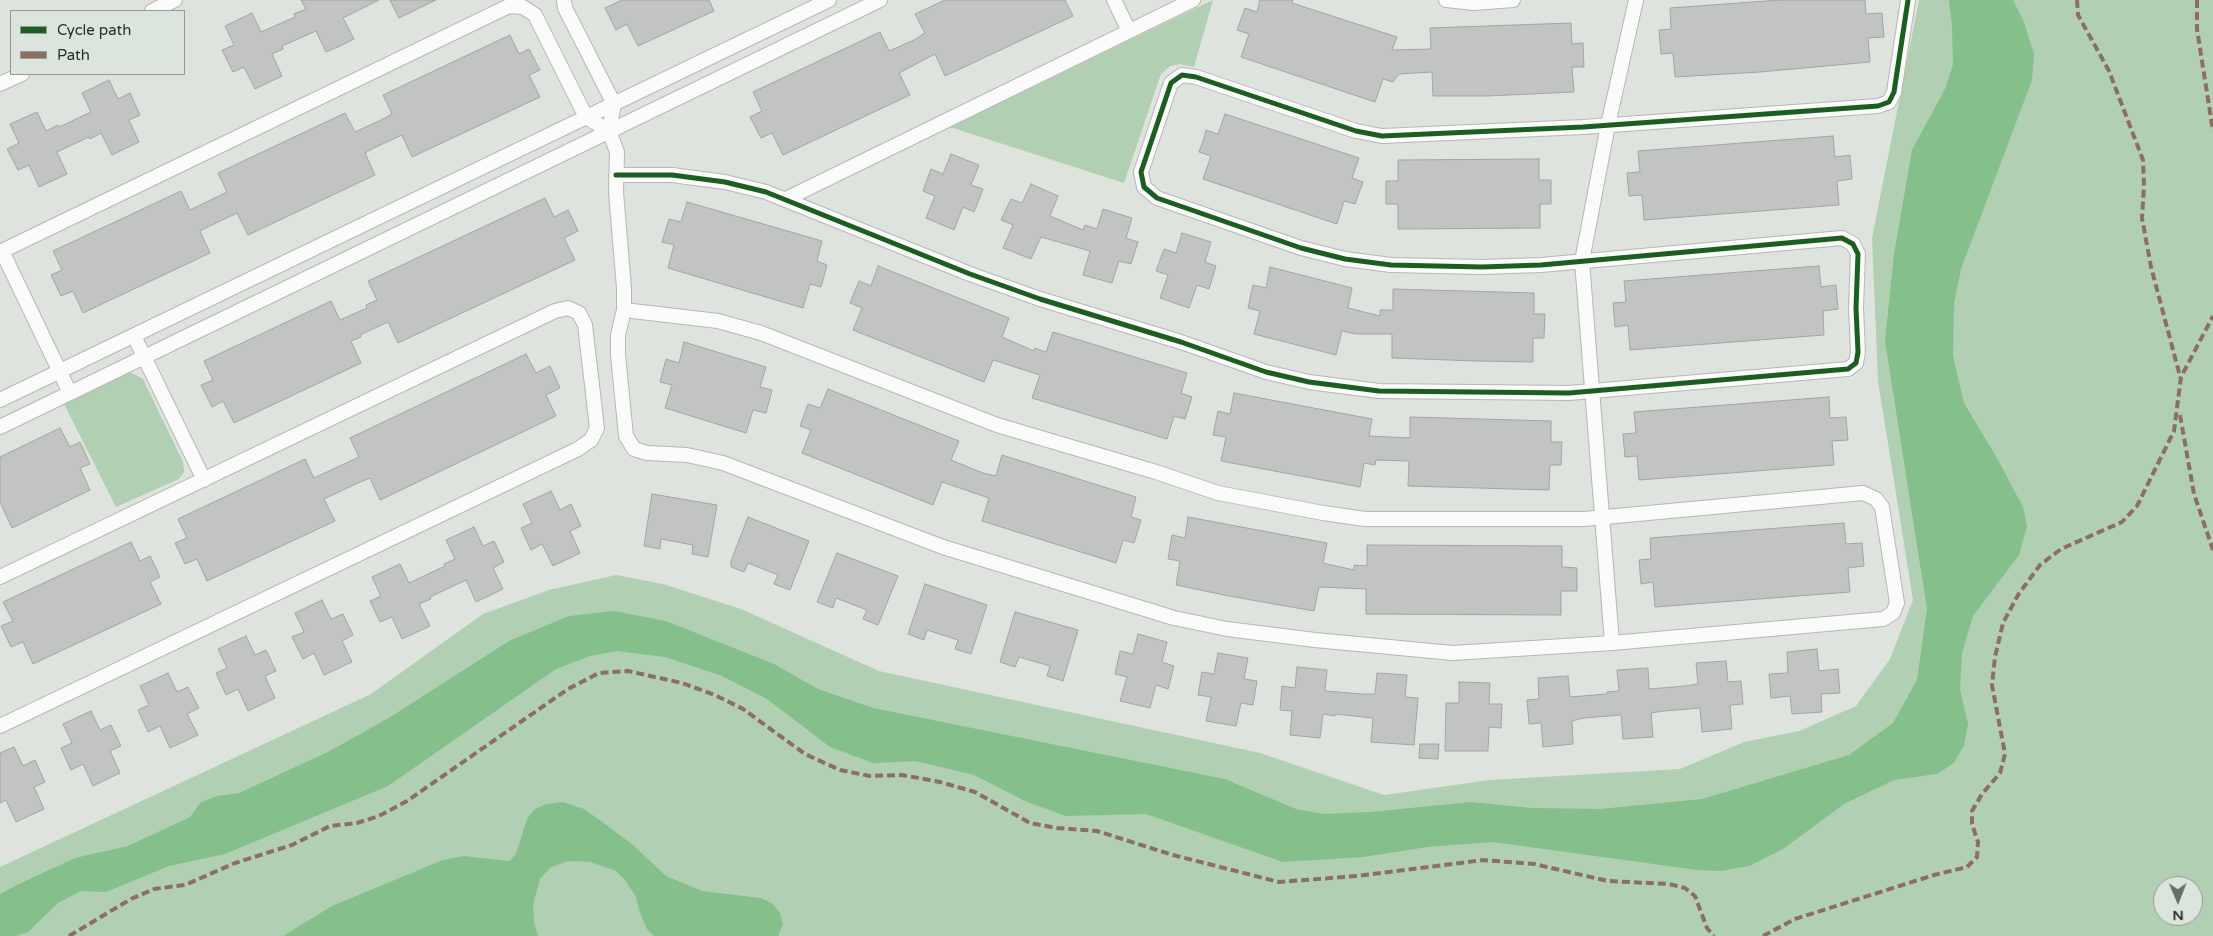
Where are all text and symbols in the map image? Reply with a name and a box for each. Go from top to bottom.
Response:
legend [10,10,185,75]
text: Cycle path [57,21,131,39]
text: Path [57,46,90,64]
north arrow [2153,876,2203,926]
text: N [2172,907,2184,924]

